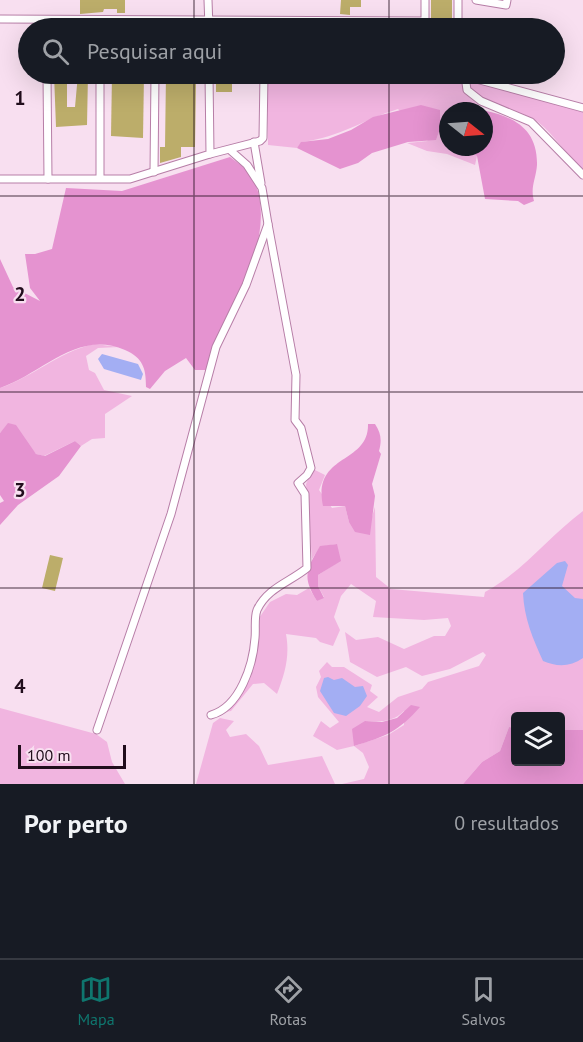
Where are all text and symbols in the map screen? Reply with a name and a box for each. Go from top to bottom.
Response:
search box [18,18,565,84]
icon: search [39,35,72,68]
text: Pesquisar aqui [87,37,223,65]
text: 1 [14,85,26,111]
north arrow [439,102,493,156]
text: 2 [14,281,26,307]
text: 3 [14,477,26,503]
text: 4 [14,673,26,699]
map controls [511,712,565,766]
button: layers [511,712,565,766]
scale bar [18,742,126,770]
text: 100 m [27,745,70,765]
text: Por perto [24,807,128,840]
text: 0 resultados [454,810,559,836]
tab: Mapa [77,973,115,1029]
tab: Rotas [269,973,307,1029]
tab: Salvos [462,973,506,1029]

